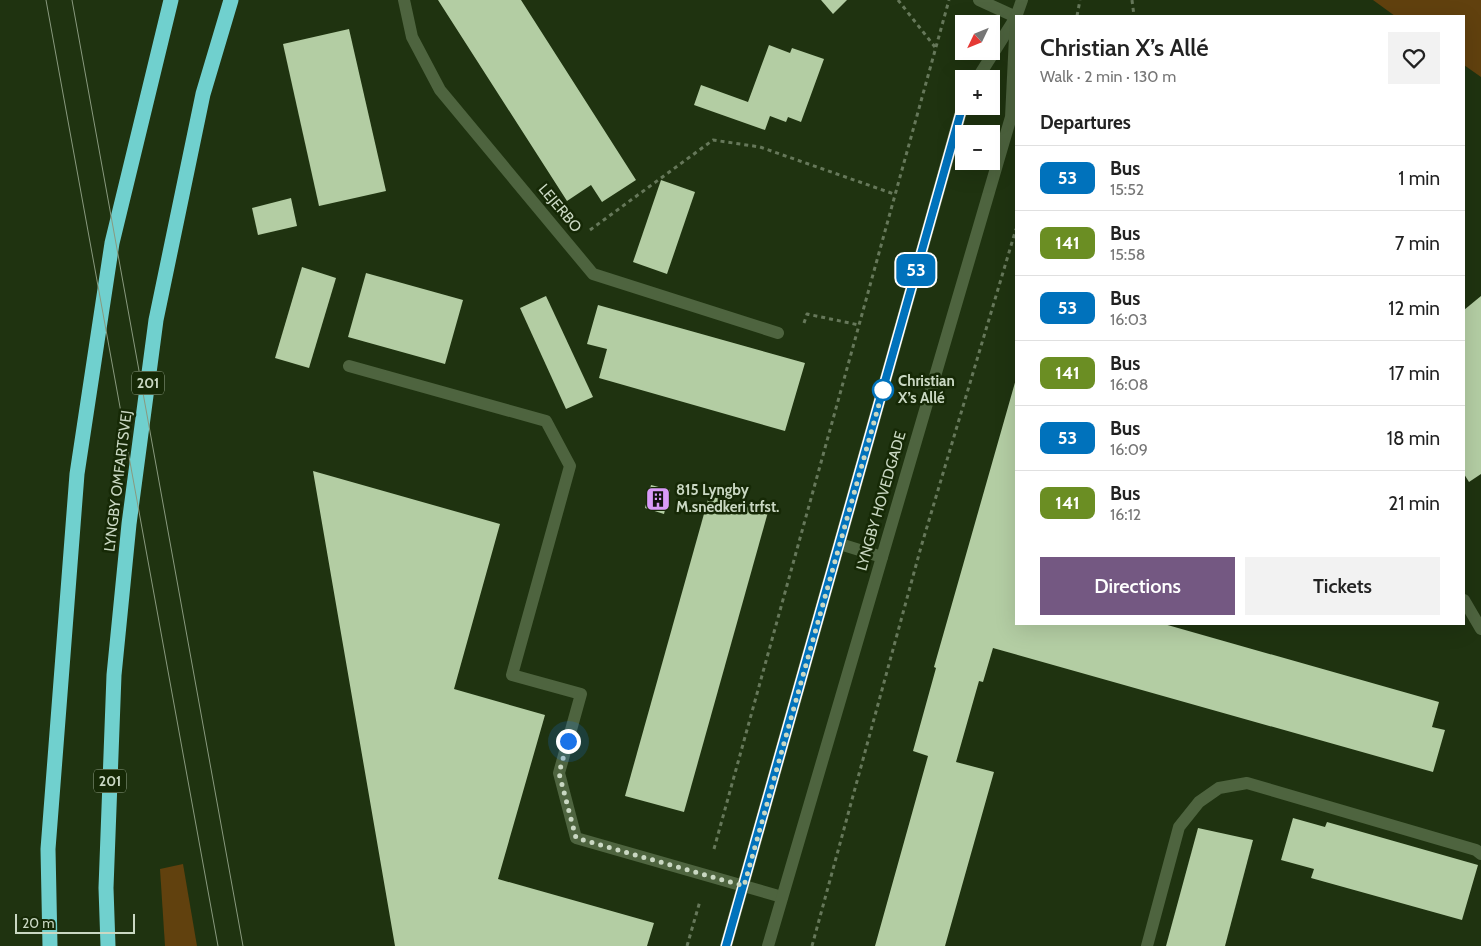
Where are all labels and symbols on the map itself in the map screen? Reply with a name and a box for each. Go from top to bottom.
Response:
north arrow [955,15,1000,60]
street label: LEJERBO [535,180,585,236]
line badge: 53 [894,254,938,286]
road number: 201 [132,372,164,394]
place label: Christian X’s Allé [897,372,955,407]
marker: Christian X’s Allé [872,379,894,401]
street label: LYNGBY OMFARTSVEJ [100,409,136,553]
street label: LYNGBY HOVEDGADE [852,429,910,573]
place label: 815 Lyngby M.snedkeri trfst. [676,481,779,516]
building icon: 815 Lyngby M.snedkeri trfst. [645,486,671,512]
your location [556,729,581,754]
road number: 201 [94,769,126,792]
scale bar [15,911,135,934]

